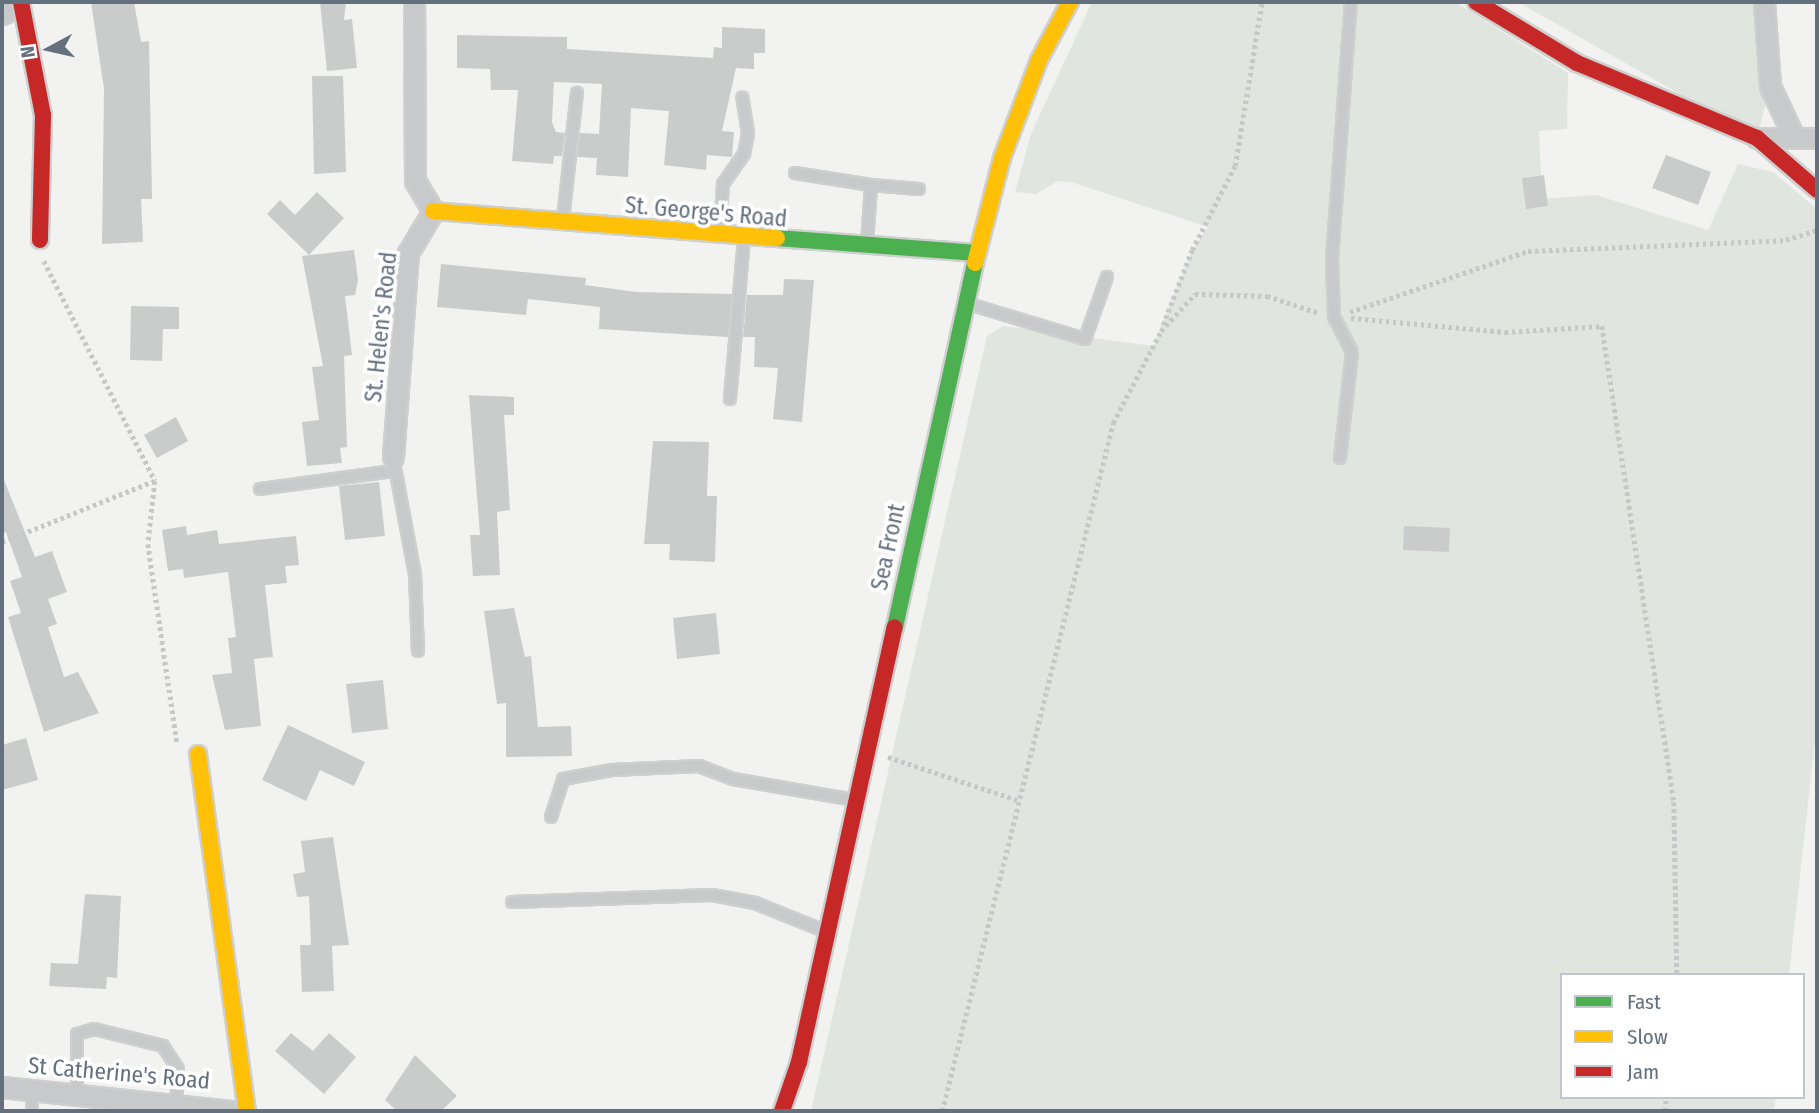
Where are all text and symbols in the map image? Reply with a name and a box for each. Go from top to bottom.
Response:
north arrow [14,14,84,84]
text: N [16,45,40,59]
street label: St. George's Road [624,191,788,233]
street label: St. Helen's Road [359,250,403,404]
street label: Sea Front [865,501,911,593]
legend [1560,973,1805,1099]
text: Fast [1627,989,1661,1015]
text: Slow [1627,1024,1668,1050]
street label: St Catherine's Road [27,1051,211,1095]
text: Jam [1627,1059,1659,1085]

